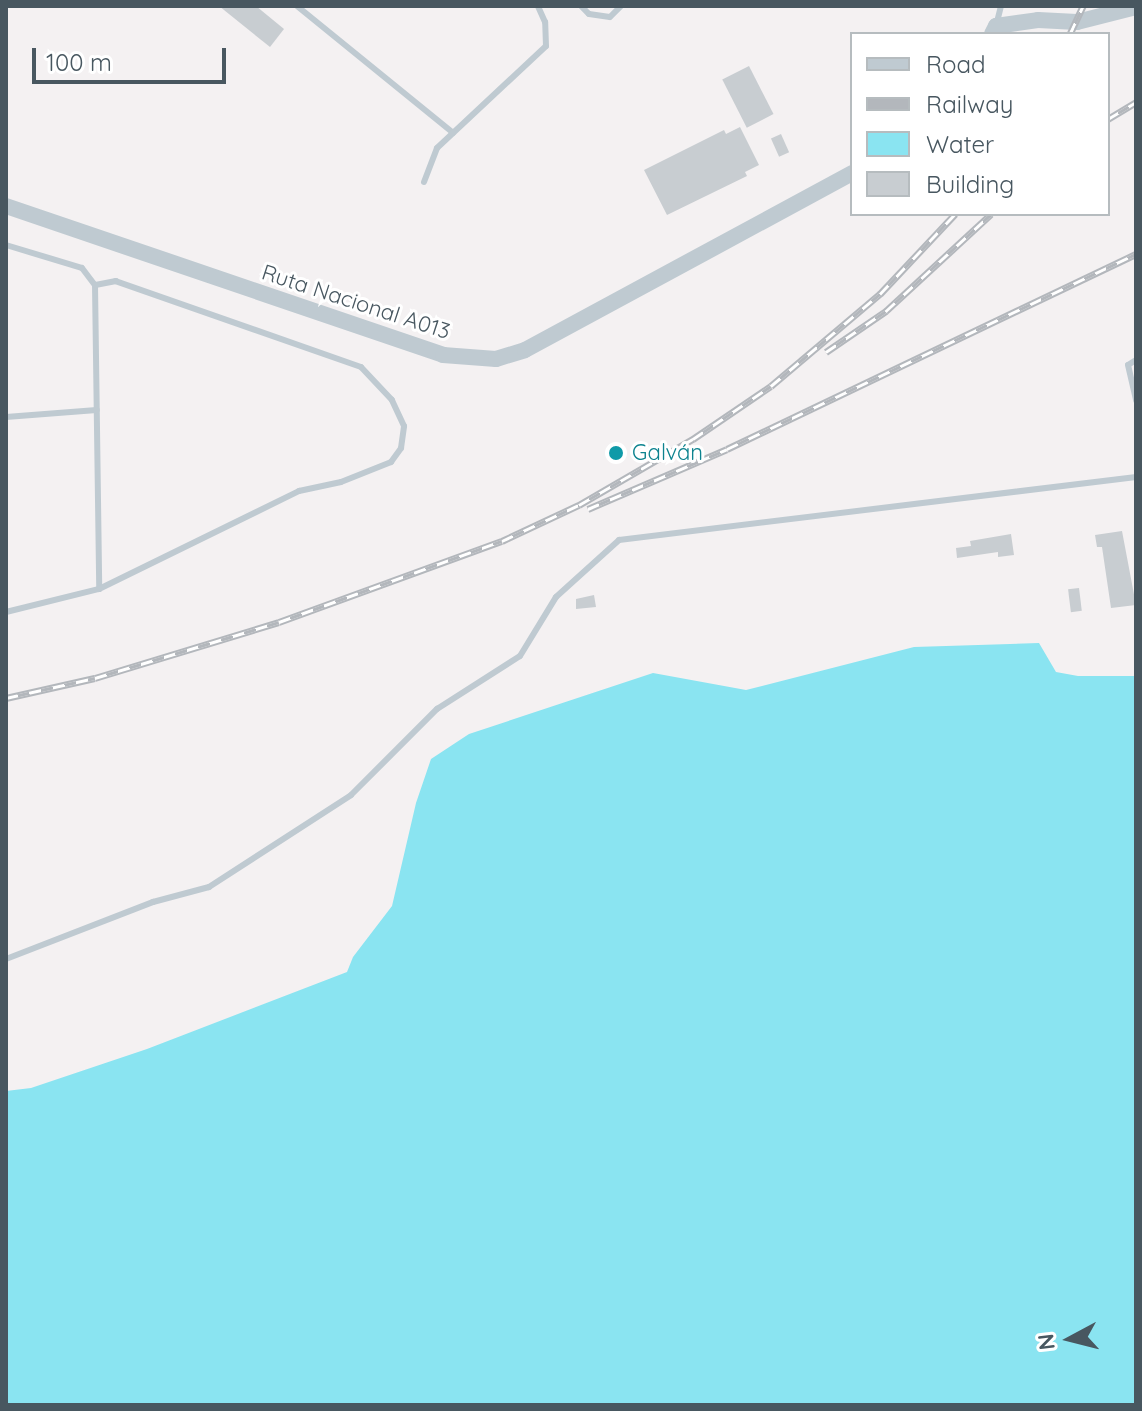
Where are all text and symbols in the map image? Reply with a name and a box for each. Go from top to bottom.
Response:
scale bar [36,32,230,82]
legend [850,32,1110,216]
text: 100 m [46,47,112,77]
text: Road [926,49,986,79]
text: Railway [926,89,1013,119]
text: Water [926,129,994,159]
text: Building [926,169,1014,199]
street label: Ruta Nacional A013 [258,259,454,345]
place label: Galván [632,440,703,466]
marker: Galván [607,444,625,462]
north arrow [1030,1299,1110,1379]
text: N [1031,1332,1061,1352]

